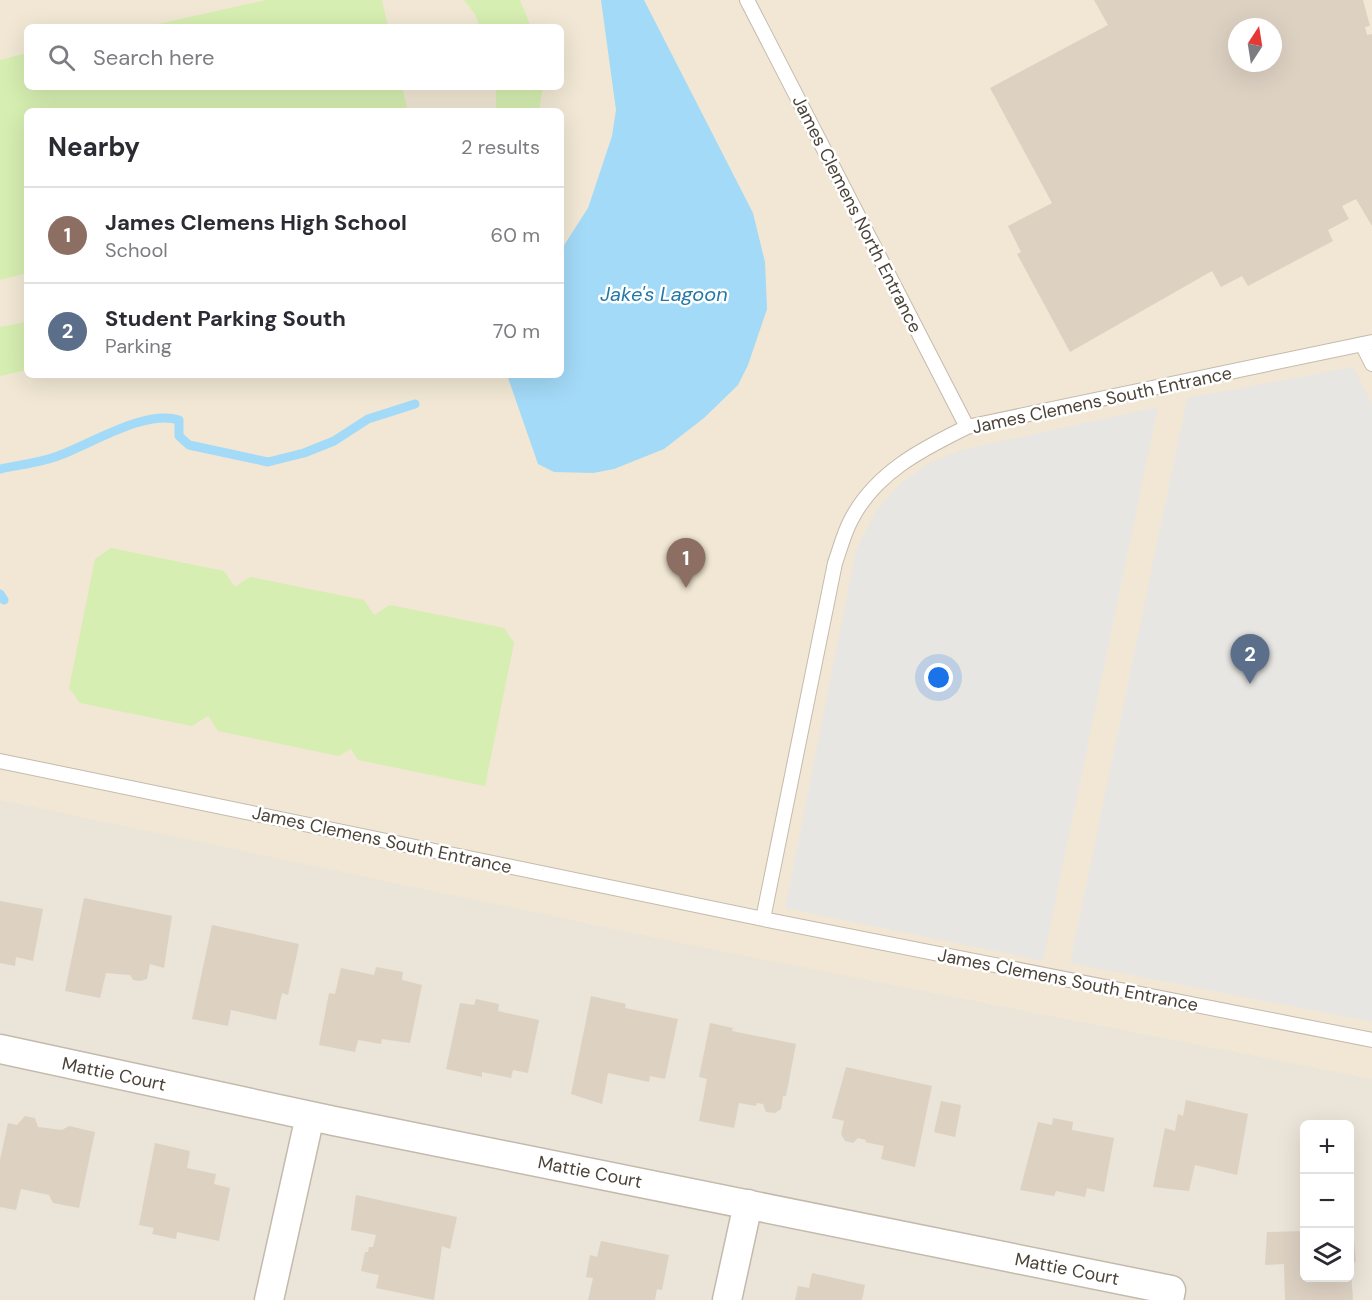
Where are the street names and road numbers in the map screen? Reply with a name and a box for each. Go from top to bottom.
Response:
street label: James Clemens North Entrance [787,91,927,337]
street label: James Clemens South Entrance [970,361,1234,439]
street label: James Clemens South Entrance [250,801,514,879]
street label: James Clemens South Entrance [936,943,1200,1017]
street label: Mattie Court [60,1051,168,1097]
street label: Mattie Court [536,1150,644,1194]
street label: Mattie Court [1013,1247,1121,1291]

